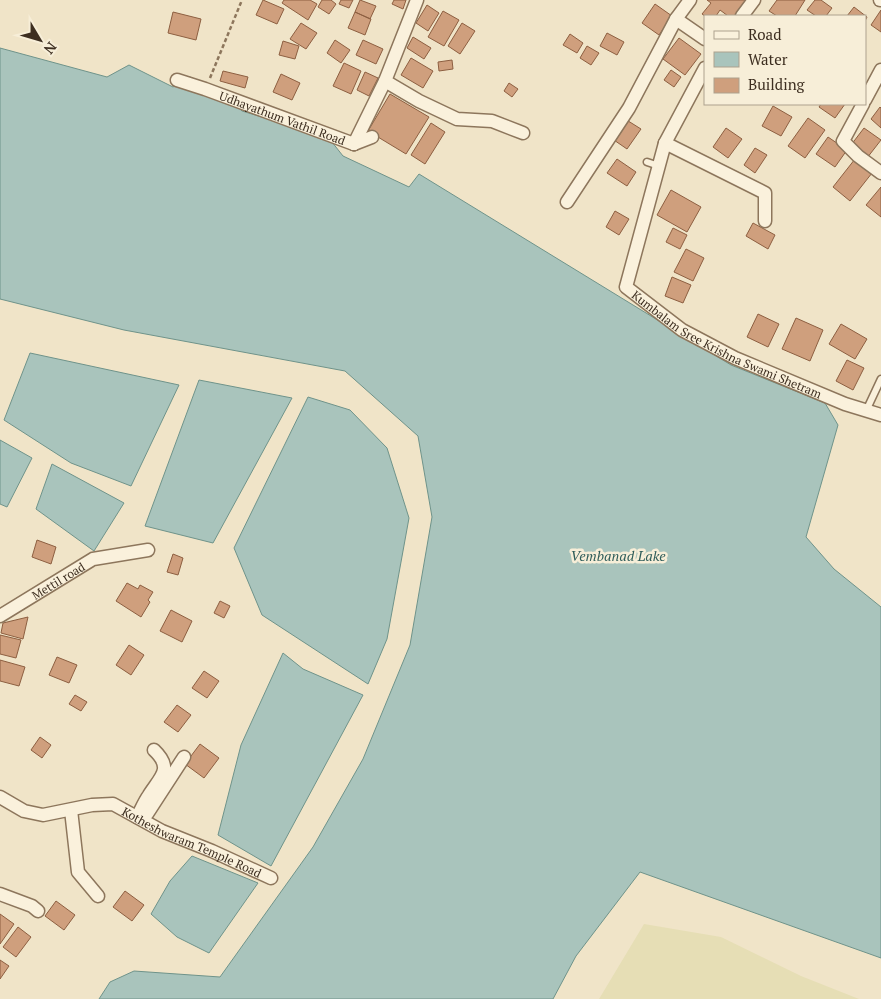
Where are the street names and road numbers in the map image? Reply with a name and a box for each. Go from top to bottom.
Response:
street label: Udhayathum Vathil Road [217,88,348,148]
street label: Kumbalam Sree Krishna Swami Shetram [629,287,825,401]
street label: Mettil road [29,558,88,602]
street label: Kotheshwaram Temple Road [120,803,264,880]

